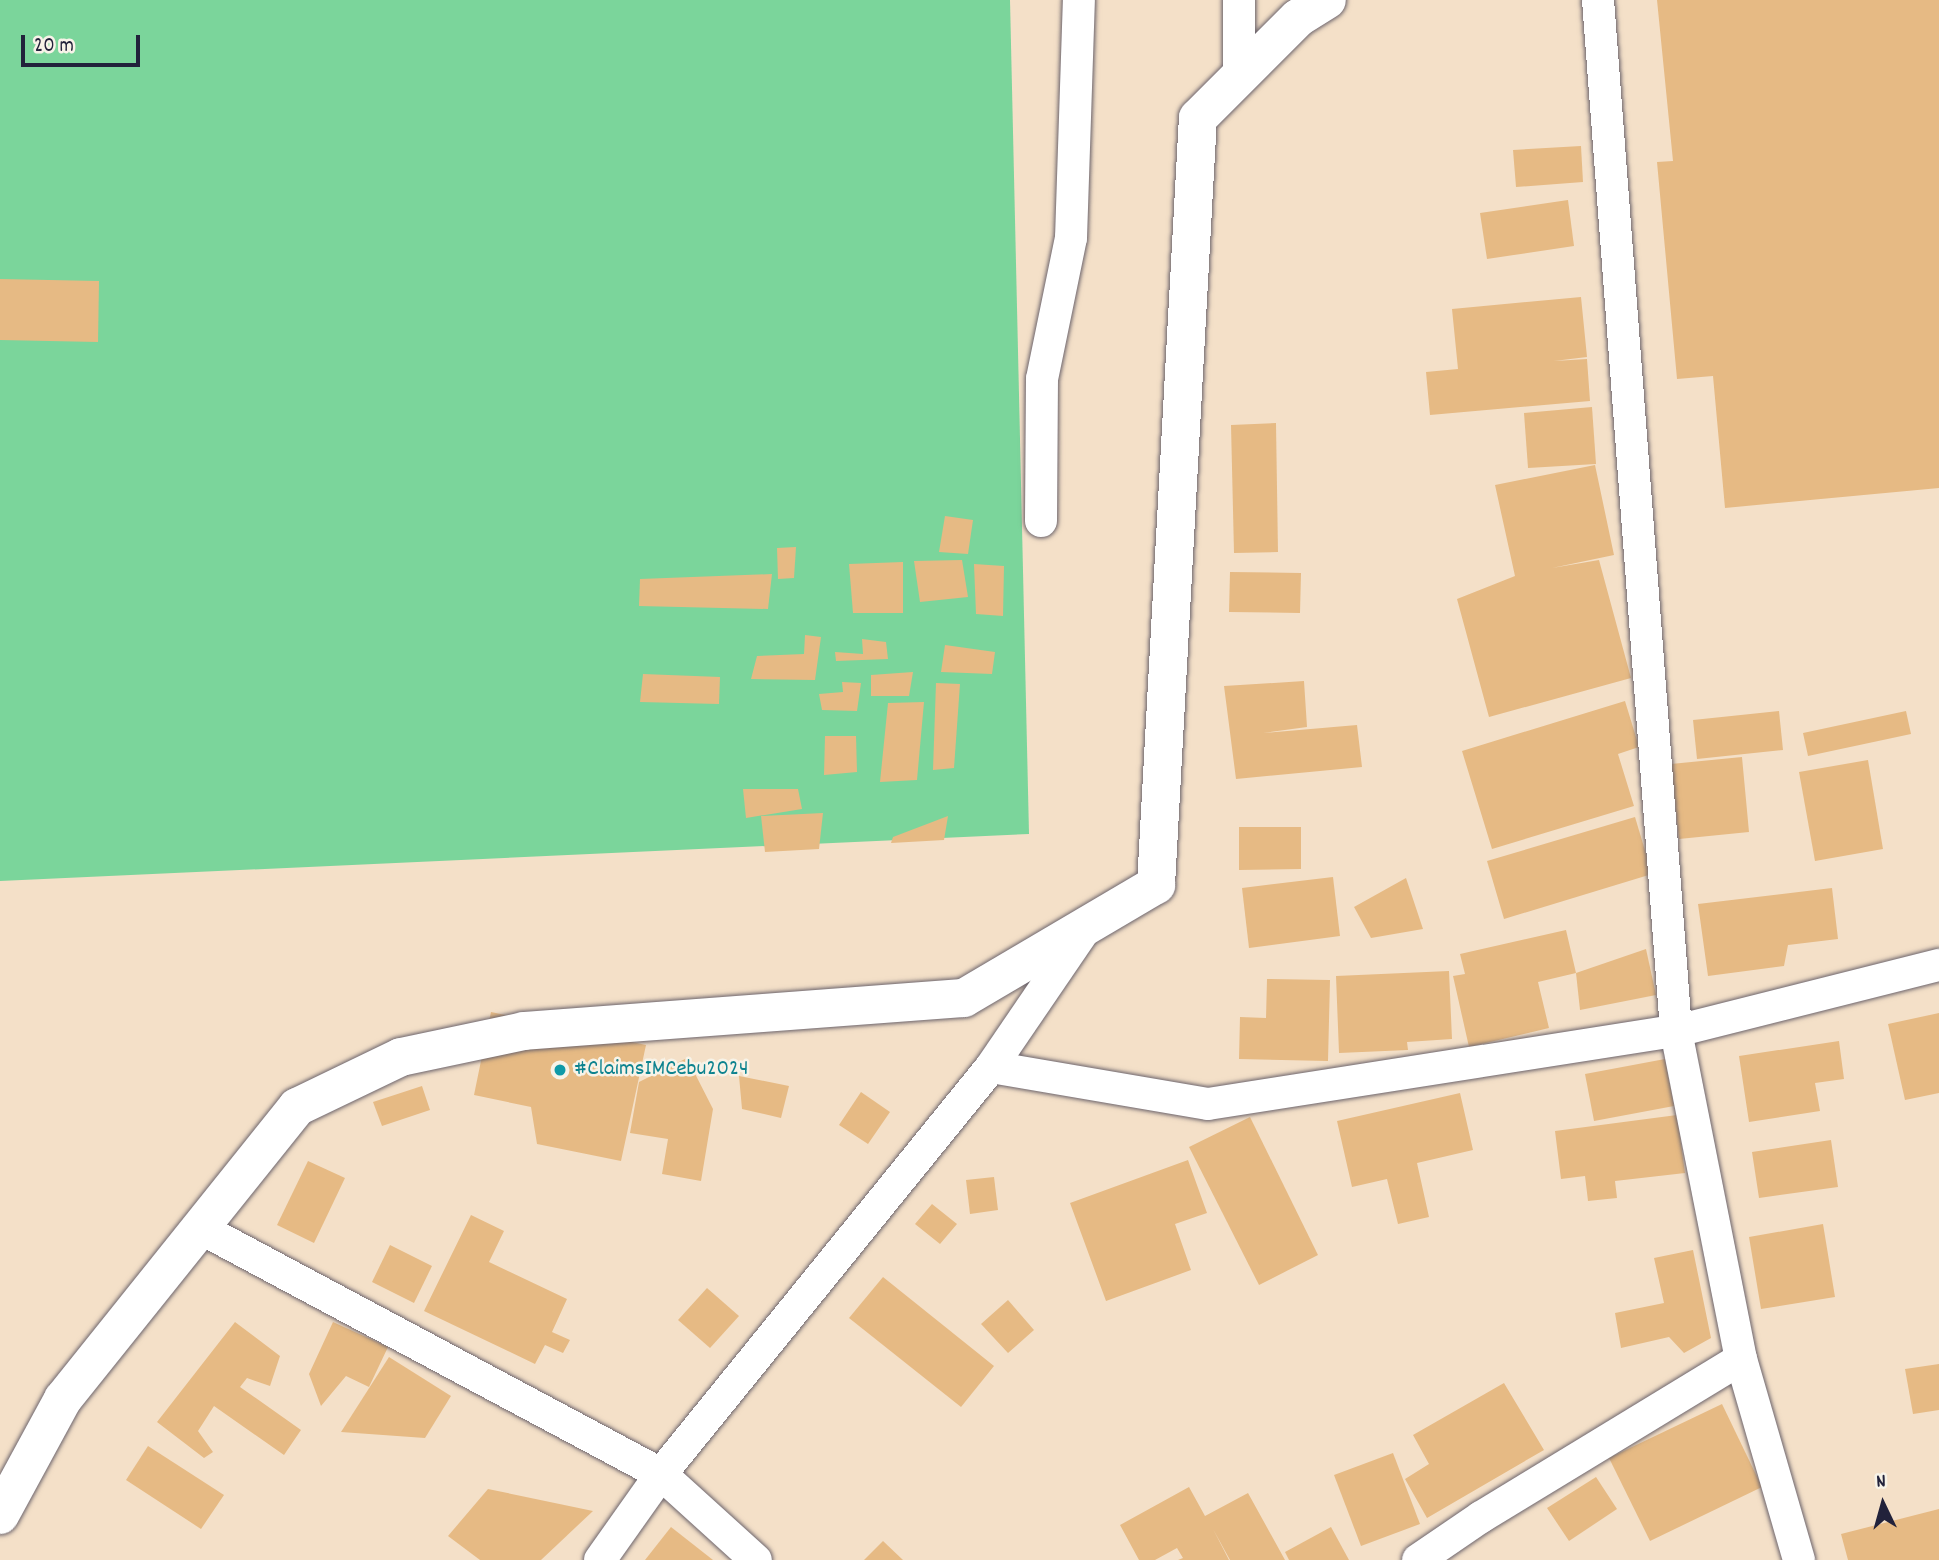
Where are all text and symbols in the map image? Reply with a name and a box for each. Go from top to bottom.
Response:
scale bar [24,21,144,65]
text: 20 m [34,32,74,62]
place label: #ClaimsIMCebu2024 [574,1056,749,1084]
marker: #ClaimsIMCebu2024 [552,1062,568,1078]
north arrow [1848,1469,1918,1539]
text: N [1875,1469,1887,1496]

